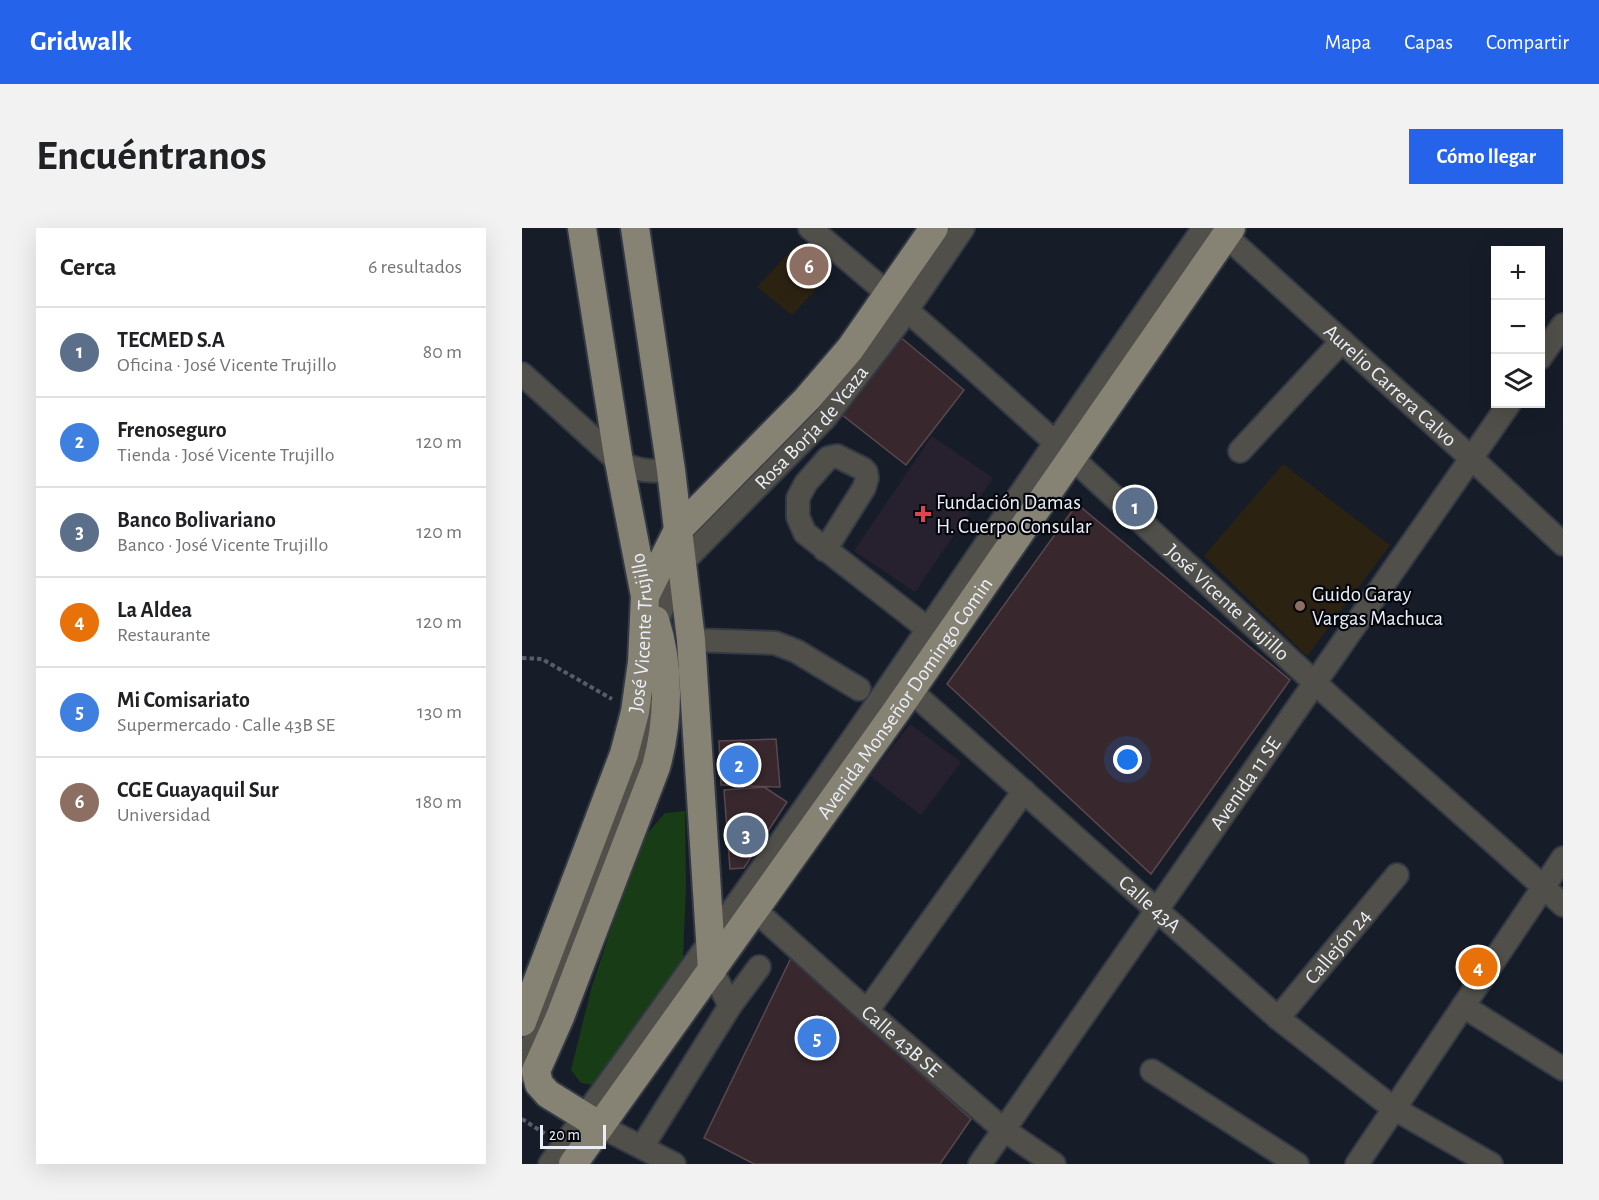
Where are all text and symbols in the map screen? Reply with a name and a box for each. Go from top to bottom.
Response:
text: Gridwalk [30,28,132,56]
text: Mapa [1325,32,1371,53]
text: Capas [1404,32,1453,53]
text: Compartir [1486,32,1569,53]
button: Cómo llegar [1409,129,1563,184]
text: Encuéntranos [36,135,267,177]
pin: 6 [790,243,828,288]
map controls [1491,246,1545,408]
button: + [1491,246,1545,300]
text: Cerca [60,254,117,280]
text: 6 resultados [368,257,462,277]
button: − [1491,300,1545,354]
street label: Aurelio Carrera Calvo [1320,320,1461,450]
text: TECMED S.A [117,329,225,351]
text: 1 [76,342,83,362]
text: 80 m [423,342,462,362]
button: layers [1491,354,1545,408]
text: Oficina · José Vicente Trujillo [117,355,337,375]
street label: Rosa Borja de Ycaza [751,361,872,493]
text: Frenoseguro [117,419,227,441]
text: 2 [75,432,84,452]
text: 120 m [416,432,462,452]
text: Tienda · José Vicente Trujillo [117,445,335,465]
pin: 1 [1116,484,1154,530]
place label: Fundación Damas H. Cuerpo Consular [936,492,1092,537]
marker: Fundación Damas H. Cuerpo Consular [914,505,932,523]
text: Banco Bolivariano [117,509,276,531]
text: 3 [75,522,84,542]
text: 120 m [416,522,462,542]
text: Banco · José Vicente Trujillo [117,535,328,555]
street label: José Vicente Trujillo [1162,540,1294,664]
street label: José Vicente Trujillo [625,551,656,714]
street label: Avenida Monseñor Domingo Comin [813,573,996,822]
place label: Guido Garay Vargas Machuca [1312,584,1443,629]
text: La Aldea [117,599,192,621]
marker: Guido Garay Vargas Machuca [1293,599,1307,613]
text: 4 [74,612,85,632]
text: 120 m [416,612,462,632]
text: Restaurante [117,625,211,645]
text: Mi Comisariato [117,689,250,711]
text: 5 [75,702,84,722]
text: 130 m [417,702,462,722]
text: Supermercado · Calle 43B SE [117,715,335,735]
street label: Avenida 11 SE [1206,733,1285,833]
pin: 2 [720,742,758,788]
your location [1113,745,1142,774]
text: CGE Guayaquil Sur [117,779,279,801]
text: 6 [75,792,84,812]
text: 180 m [416,792,462,812]
text: Universidad [117,805,210,825]
pin: 3 [726,812,766,858]
street label: Calle 43A [1115,871,1185,937]
street label: Callejón 24 [1301,905,1374,988]
pin: 4 [1458,944,1498,990]
street label: Calle 43B SE [858,1001,945,1081]
pin: 5 [798,1016,836,1060]
scale bar [540,1122,606,1150]
text: 20 m [549,1127,580,1143]

